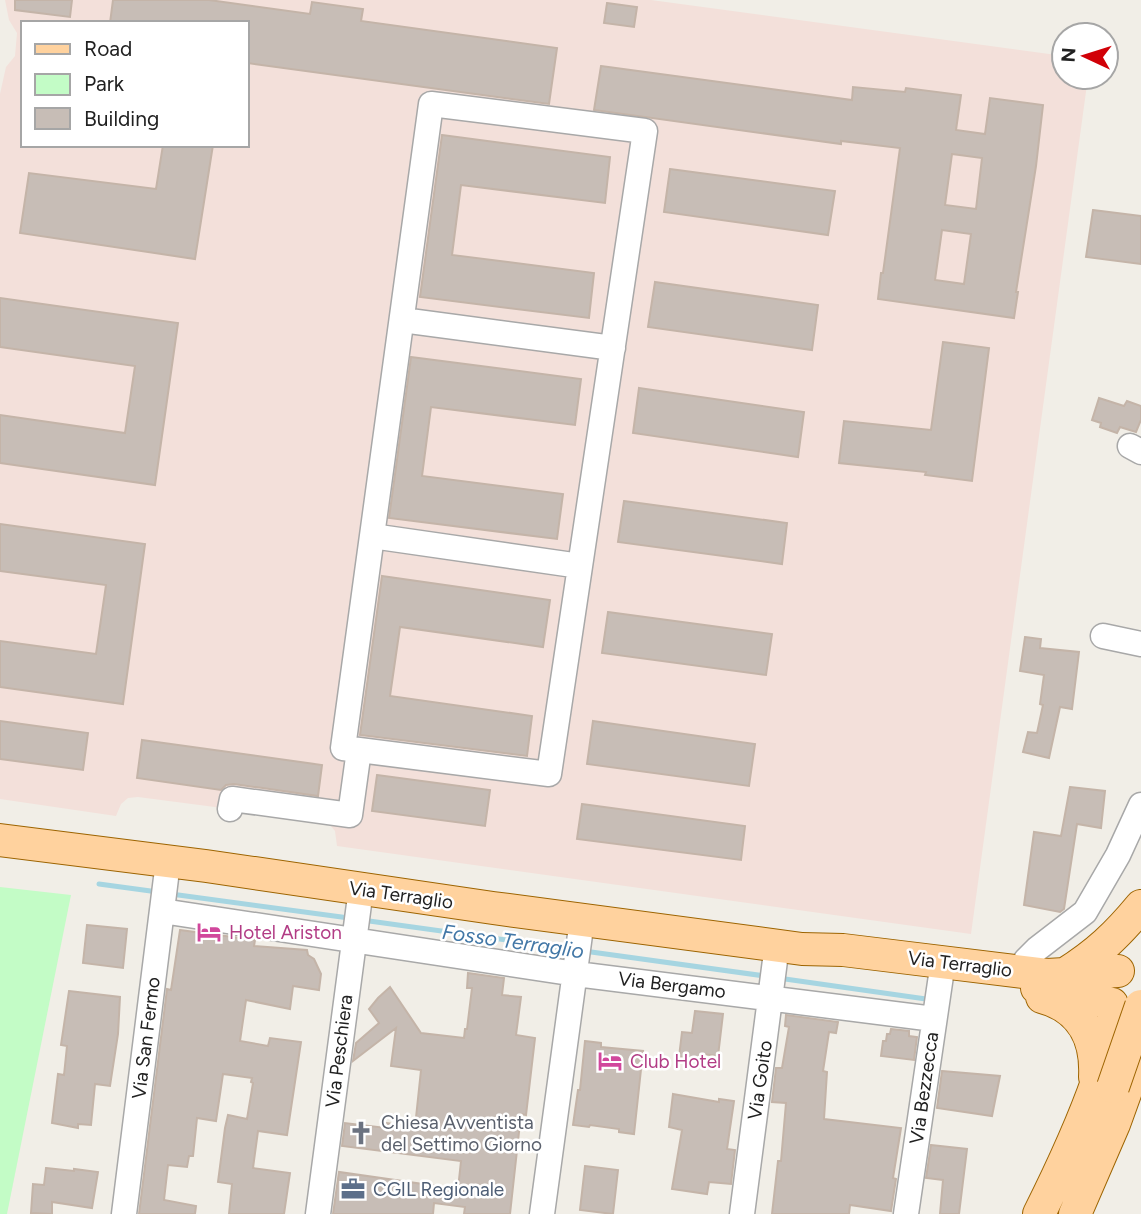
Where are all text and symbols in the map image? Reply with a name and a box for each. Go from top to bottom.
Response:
legend [21,21,248,147]
north arrow [1050,21,1120,91]
text: Road [84,36,132,61]
text: N [1057,47,1081,63]
text: Park [84,71,125,96]
text: Building [84,106,159,131]
street label: Via Terraglio [347,876,455,914]
hotel icon: Hotel Ariston [195,918,223,946]
water label: Fosso Terraglio [440,919,586,963]
place label: Hotel Ariston [229,921,342,944]
street label: Via Terraglio [907,946,1013,982]
street label: Via Bergamo [617,967,727,1003]
street label: Via San Fermo [127,976,165,1100]
street label: Via Peschiera [321,993,357,1109]
street label: Via Bezzecca [905,1030,943,1146]
street label: Via Goito [743,1039,777,1121]
hotel icon: Club Hotel [596,1047,624,1075]
place label: Club Hotel [630,1050,721,1073]
place label: Chiesa Avventista del Settimo Giorno [381,1111,542,1156]
church icon: Chiesa Avventista del Settimo Giorno [347,1119,375,1147]
office icon: CGIL Regionale [339,1175,367,1203]
place label: CGIL Regionale [373,1178,504,1201]

